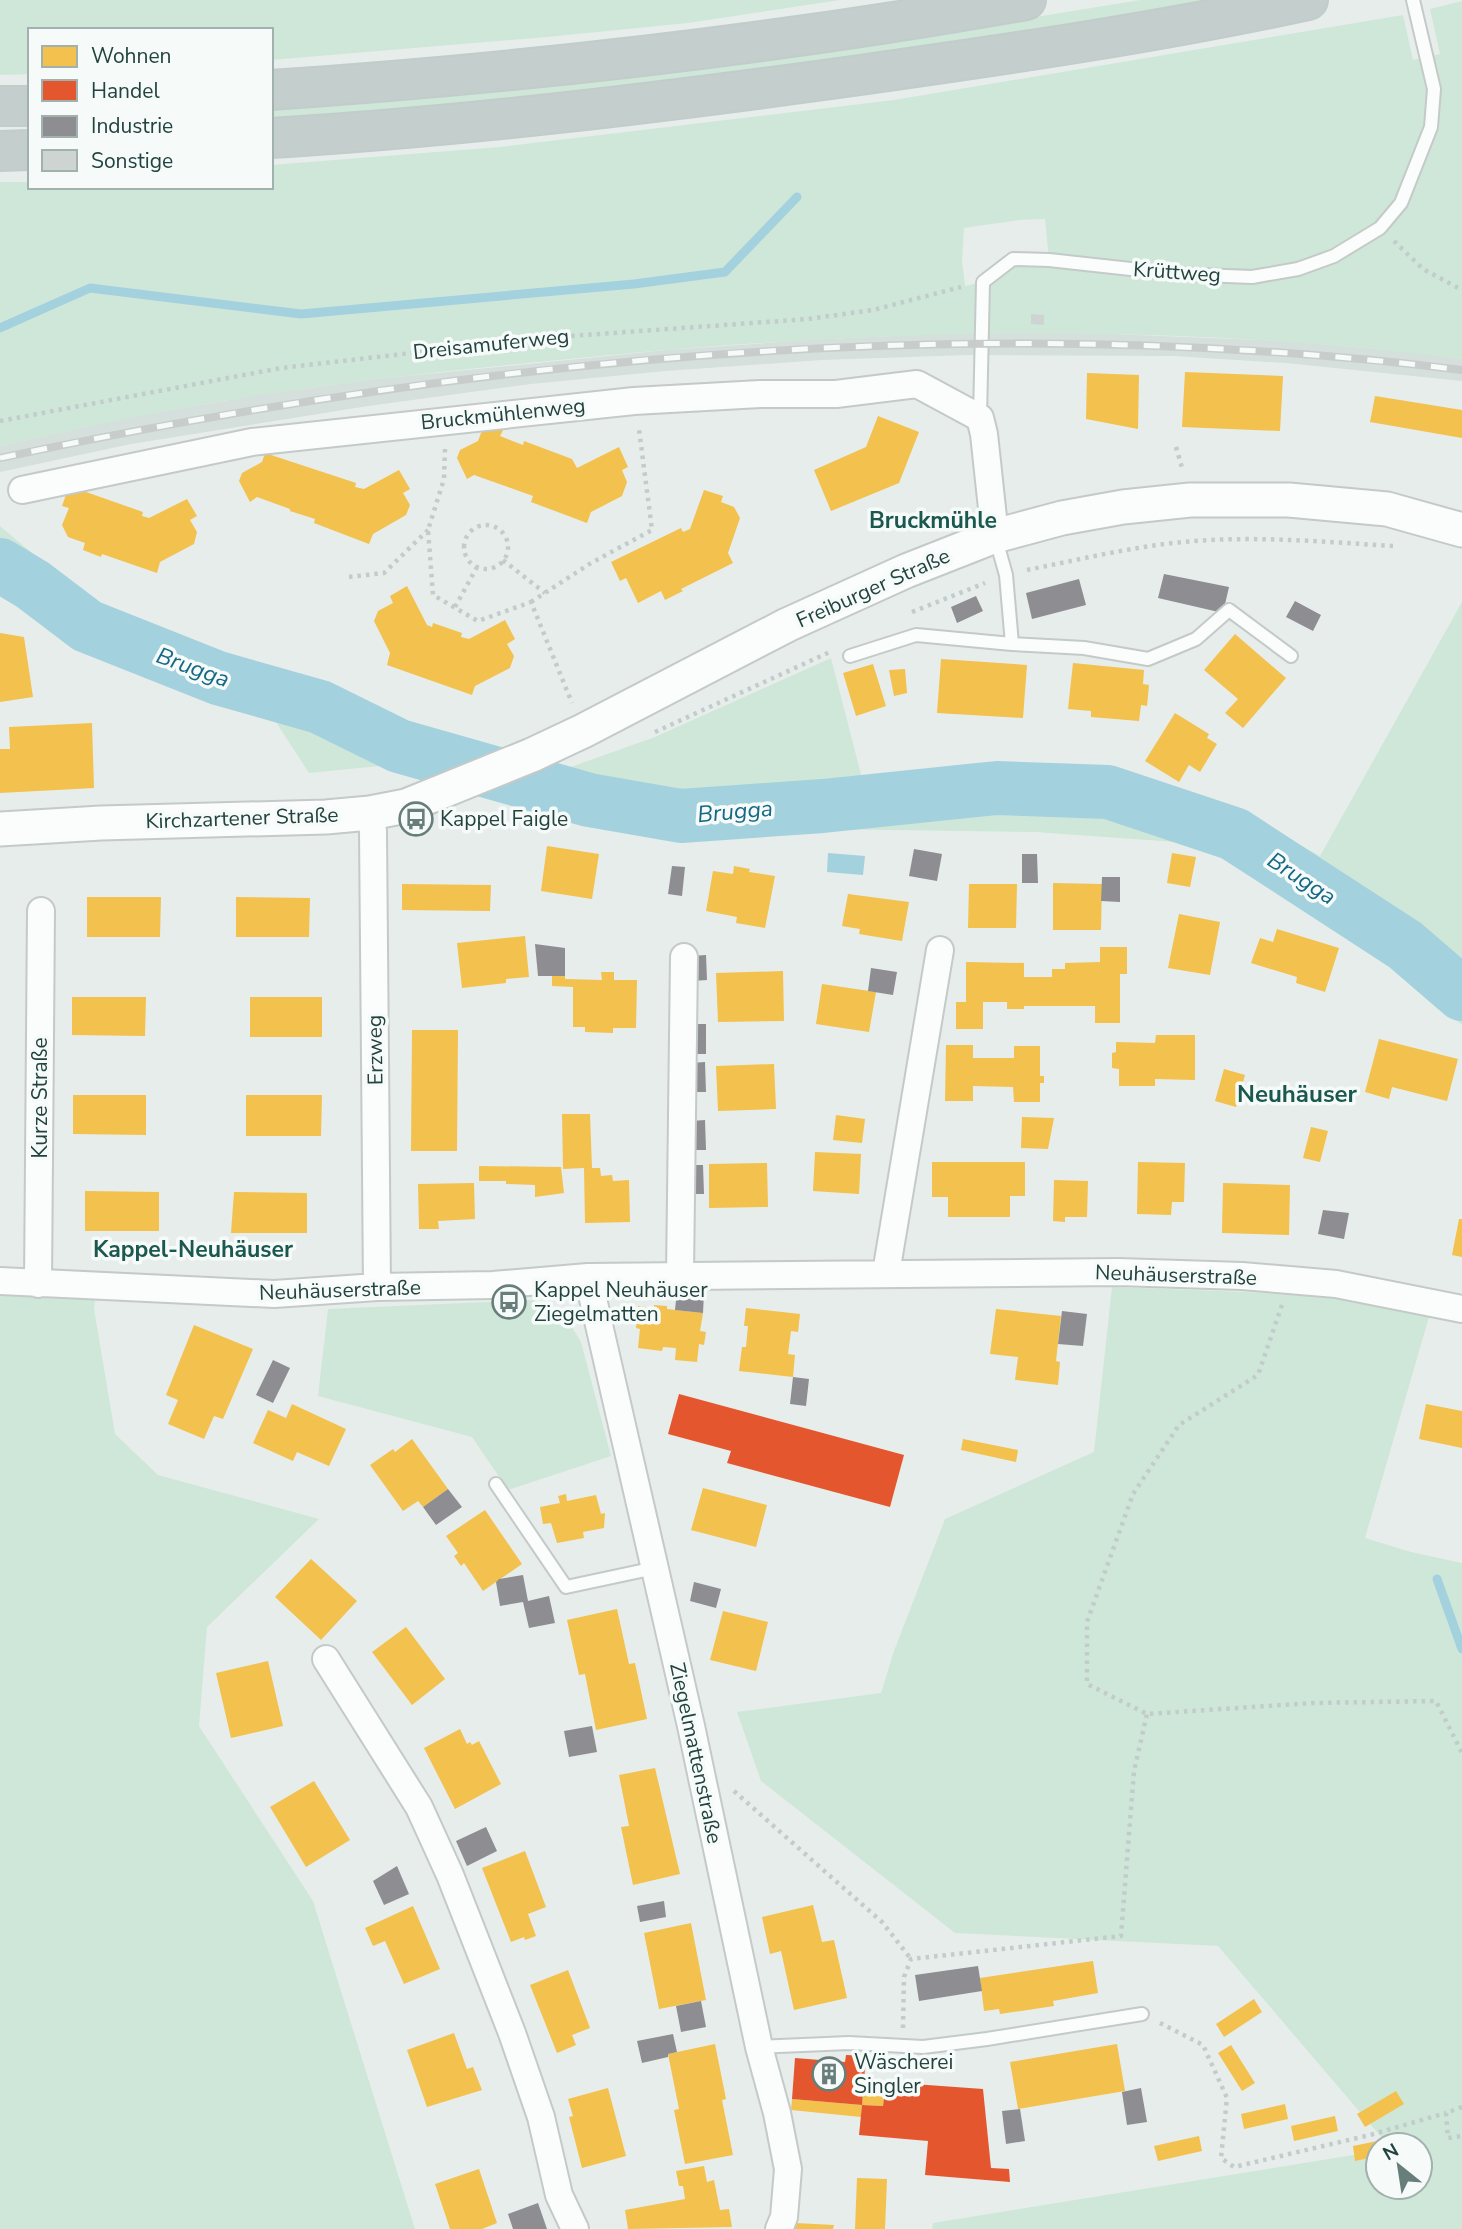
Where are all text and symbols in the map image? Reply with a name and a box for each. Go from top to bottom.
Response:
legend [28,28,273,189]
text: Wohnen [91,42,172,70]
text: Handel [91,77,160,105]
text: Industrie [91,112,173,140]
text: Sonstige [91,147,173,175]
street label: Krüttweg [1132,255,1222,289]
street label: Dreisamuferweg [411,322,571,366]
street label: Bruckmühlenweg [419,391,587,437]
district label: Bruckmühle [869,505,997,536]
street label: Freiburger Straße [792,542,954,634]
water label: Brugga [152,640,234,695]
water label: Brugga [696,793,774,830]
bus stop icon: Kappel Faigle [397,800,435,838]
street label: Kirchzartener Straße [145,801,339,835]
place label: Kappel Faigle [440,805,568,833]
water label: Brugga [1261,845,1342,912]
street label: Erzweg [360,1015,390,1085]
street label: Kurze Straße [26,1037,54,1159]
district label: Neuhäuser [1237,1078,1358,1110]
district label: Kappel-Neuhäuser [93,1234,293,1265]
street label: Neuhäuserstraße [1095,1258,1257,1292]
street label: Neuhäuserstraße [259,1273,421,1307]
place label: Kappel Neuhäuser Ziegelmatten [534,1276,708,1328]
bus stop icon: Kappel Neuhäuser Ziegelmatten [490,1283,528,1321]
street label: Ziegelmattenstraße [663,1660,729,1846]
place label: Wäscherei Singler [854,2048,953,2100]
building icon: Wäscherei Singler [810,2055,848,2093]
north arrow [1364,2131,1434,2201]
text: N [1378,2137,1404,2167]

